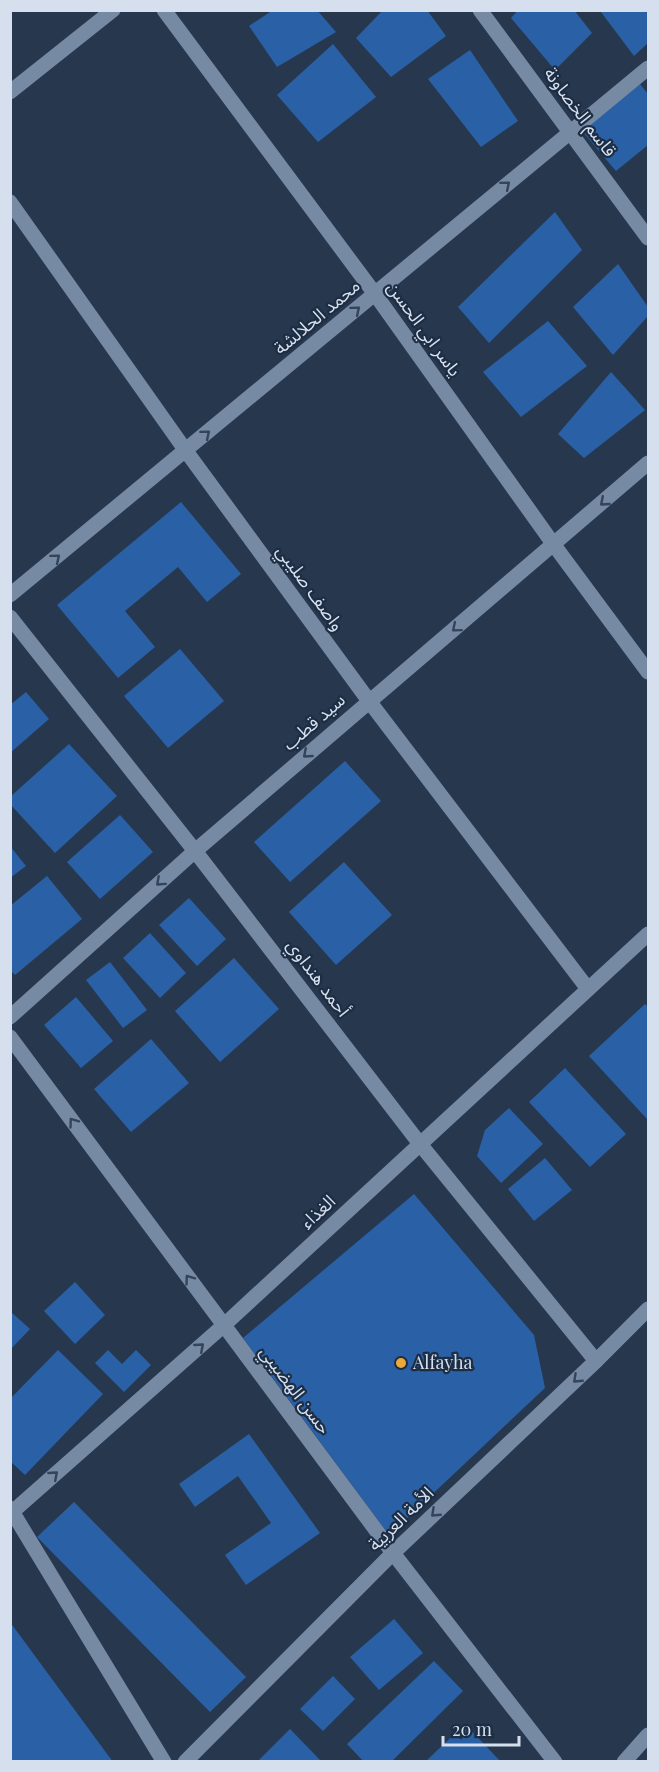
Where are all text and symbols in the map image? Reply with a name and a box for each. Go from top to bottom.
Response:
street label: قاسم الخصاونة [538,62,622,162]
one-way arrow [499,182,510,193]
street label: محمد الحلالشة [268,273,364,359]
street label: ياسر ابي الحسن [380,276,467,382]
one-way arrow [349,306,360,317]
one-way arrow [199,430,210,441]
one-way arrow [600,494,611,505]
street label: واصف صليبي [270,540,350,636]
one-way arrow [49,555,60,566]
one-way arrow [452,621,463,632]
street label: سيد قطب [277,687,350,755]
one-way arrow [303,747,314,758]
one-way arrow [156,875,167,886]
street label: أحمد هنداوي [280,934,356,1022]
one-way arrow [69,1117,80,1128]
street label: الغذاء [295,1189,340,1234]
one-way arrow [185,1275,196,1286]
street label: حسن الهضيبي [253,1340,337,1440]
one-way arrow [193,1343,204,1354]
place label: Alfayha [412,1350,473,1374]
marker: Alfayha [394,1356,408,1370]
one-way arrow [573,1372,584,1383]
one-way arrow [47,1471,58,1482]
street label: الأمة العربية [362,1481,438,1556]
one-way arrow [431,1506,442,1517]
scale bar [443,1709,520,1747]
text: 20 m [452,1717,492,1741]

